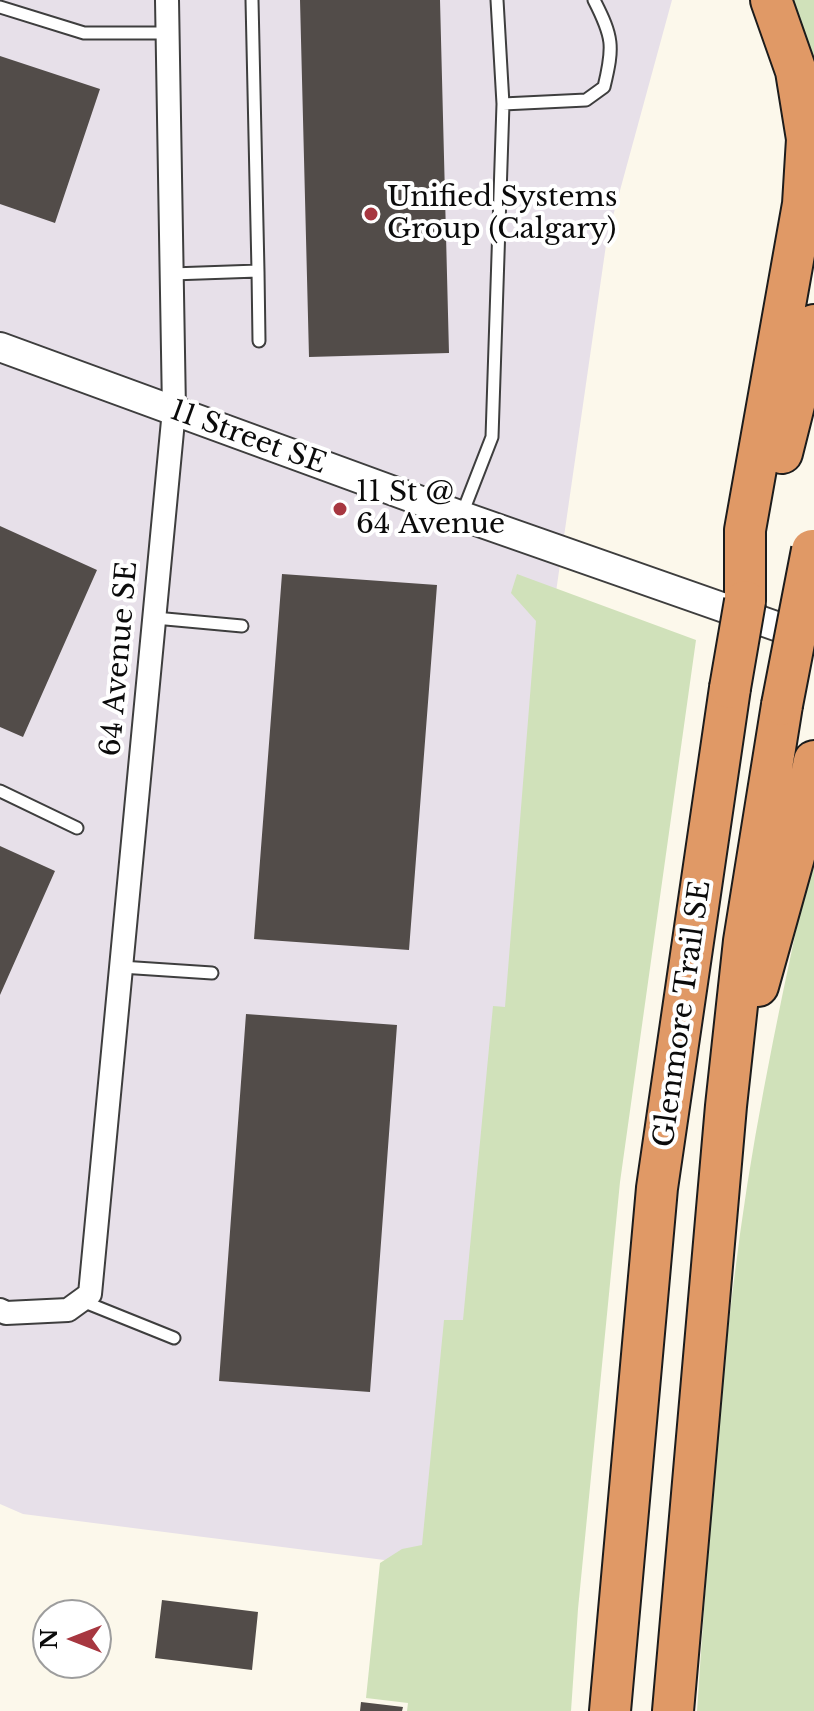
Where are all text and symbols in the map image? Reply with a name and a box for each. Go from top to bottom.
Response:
place label: Unified Systems Group (Calgary) [387,181,617,247]
marker: Unified Systems Group (Calgary) [362,205,380,223]
street label: 11 Street SE [165,394,331,482]
place label: 11 St @ 64 Avenue [356,476,505,542]
marker: 11 St @ 64 Avenue [331,500,349,518]
street label: 64 Avenue SE [95,560,145,758]
street label: Glenmore Trail SE [648,879,718,1149]
north arrow [32,1599,112,1679]
text: N [36,1629,63,1649]

